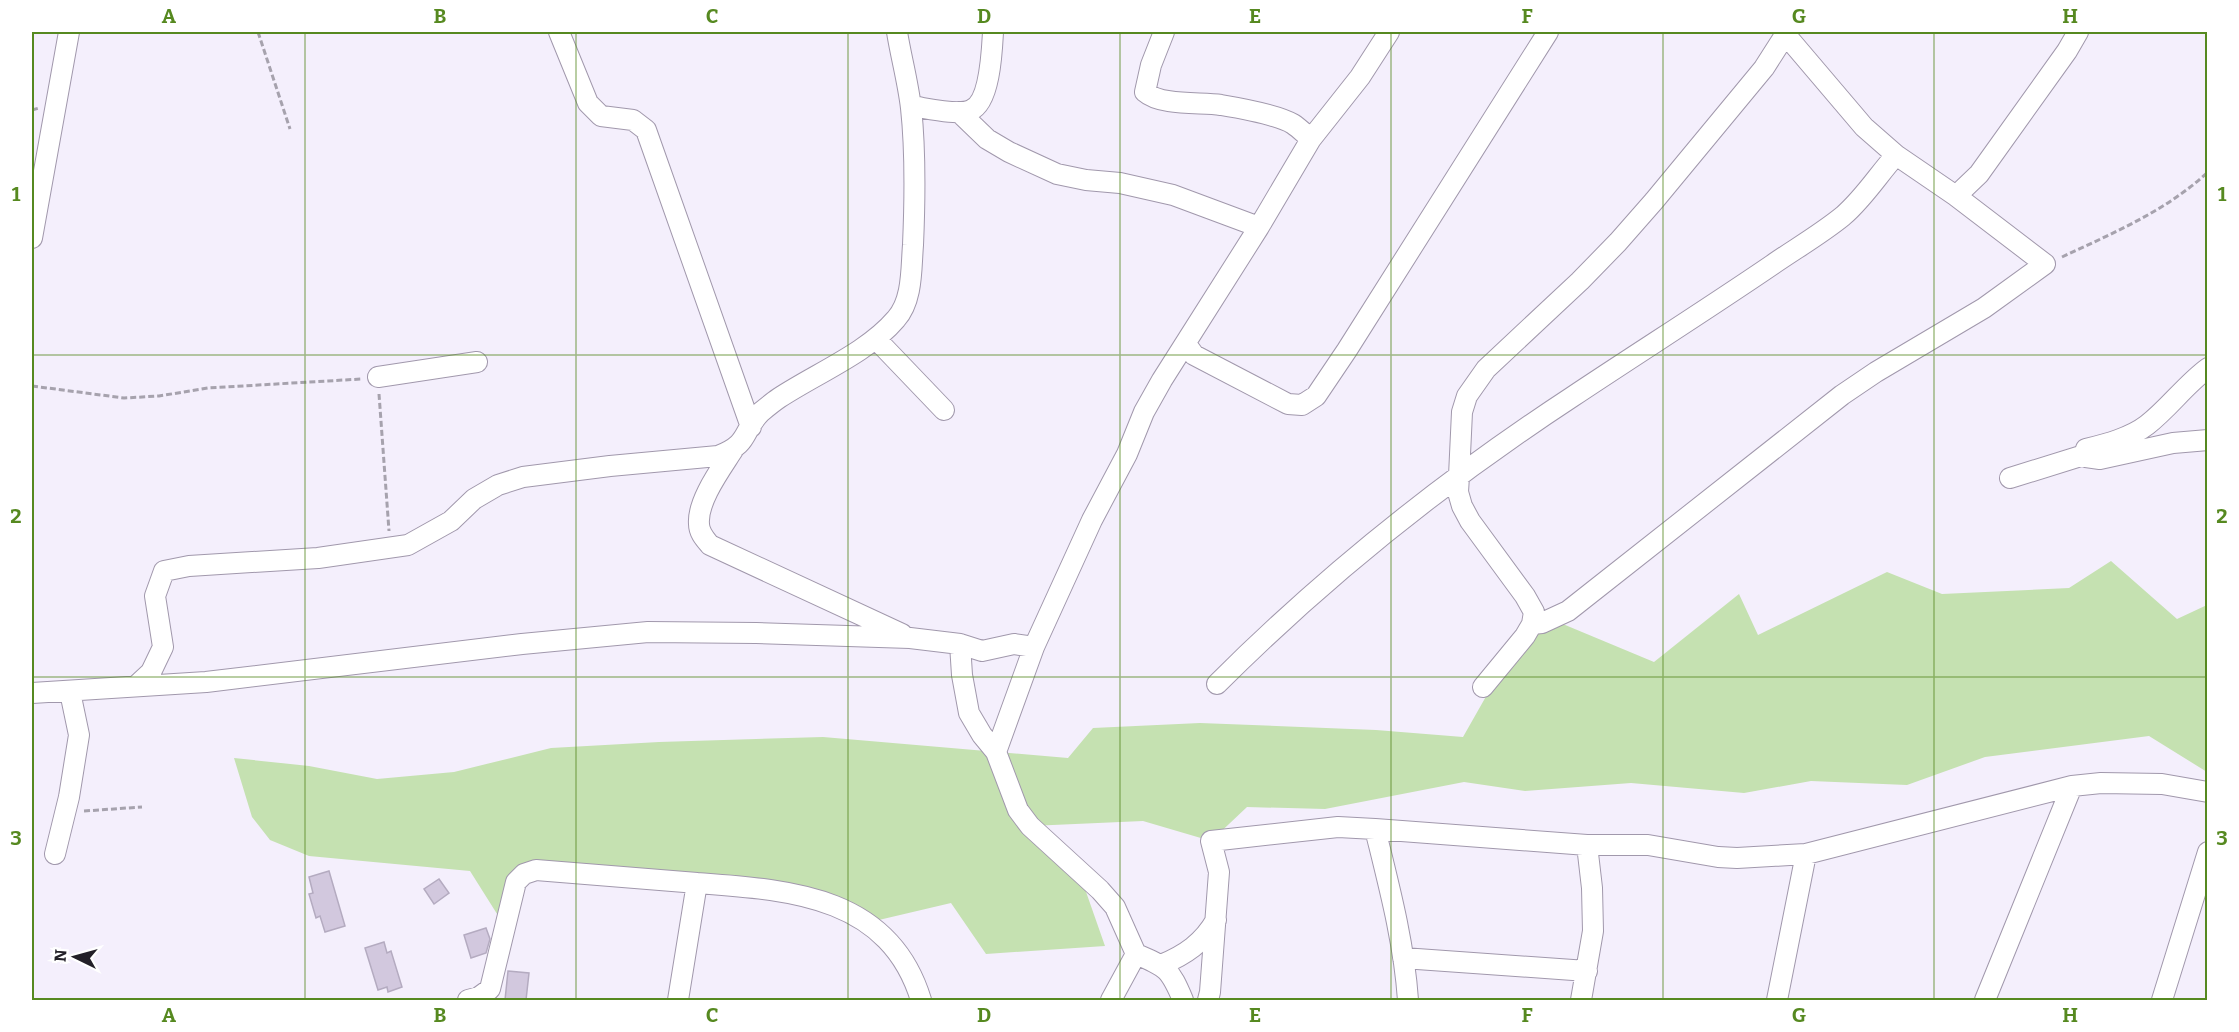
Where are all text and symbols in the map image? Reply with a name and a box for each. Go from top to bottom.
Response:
text: A [162,4,177,28]
text: B [434,4,447,28]
text: C [706,4,718,28]
text: D [977,4,991,28]
text: E [1249,4,1261,28]
text: F [1521,4,1533,28]
text: G [1792,4,1806,28]
text: H [2062,4,2078,28]
text: 1 [12,182,21,206]
text: 1 [2218,182,2227,206]
text: 2 [10,504,22,528]
text: 2 [2216,504,2228,528]
text: 3 [10,826,22,850]
text: 3 [2216,826,2228,850]
north arrow [45,927,105,987]
text: N [51,949,71,963]
text: A [162,1003,177,1027]
text: B [434,1003,447,1027]
text: C [706,1003,718,1027]
text: D [977,1003,991,1027]
text: E [1249,1003,1261,1027]
text: F [1521,1003,1533,1027]
text: G [1792,1003,1806,1027]
text: H [2062,1003,2078,1027]

